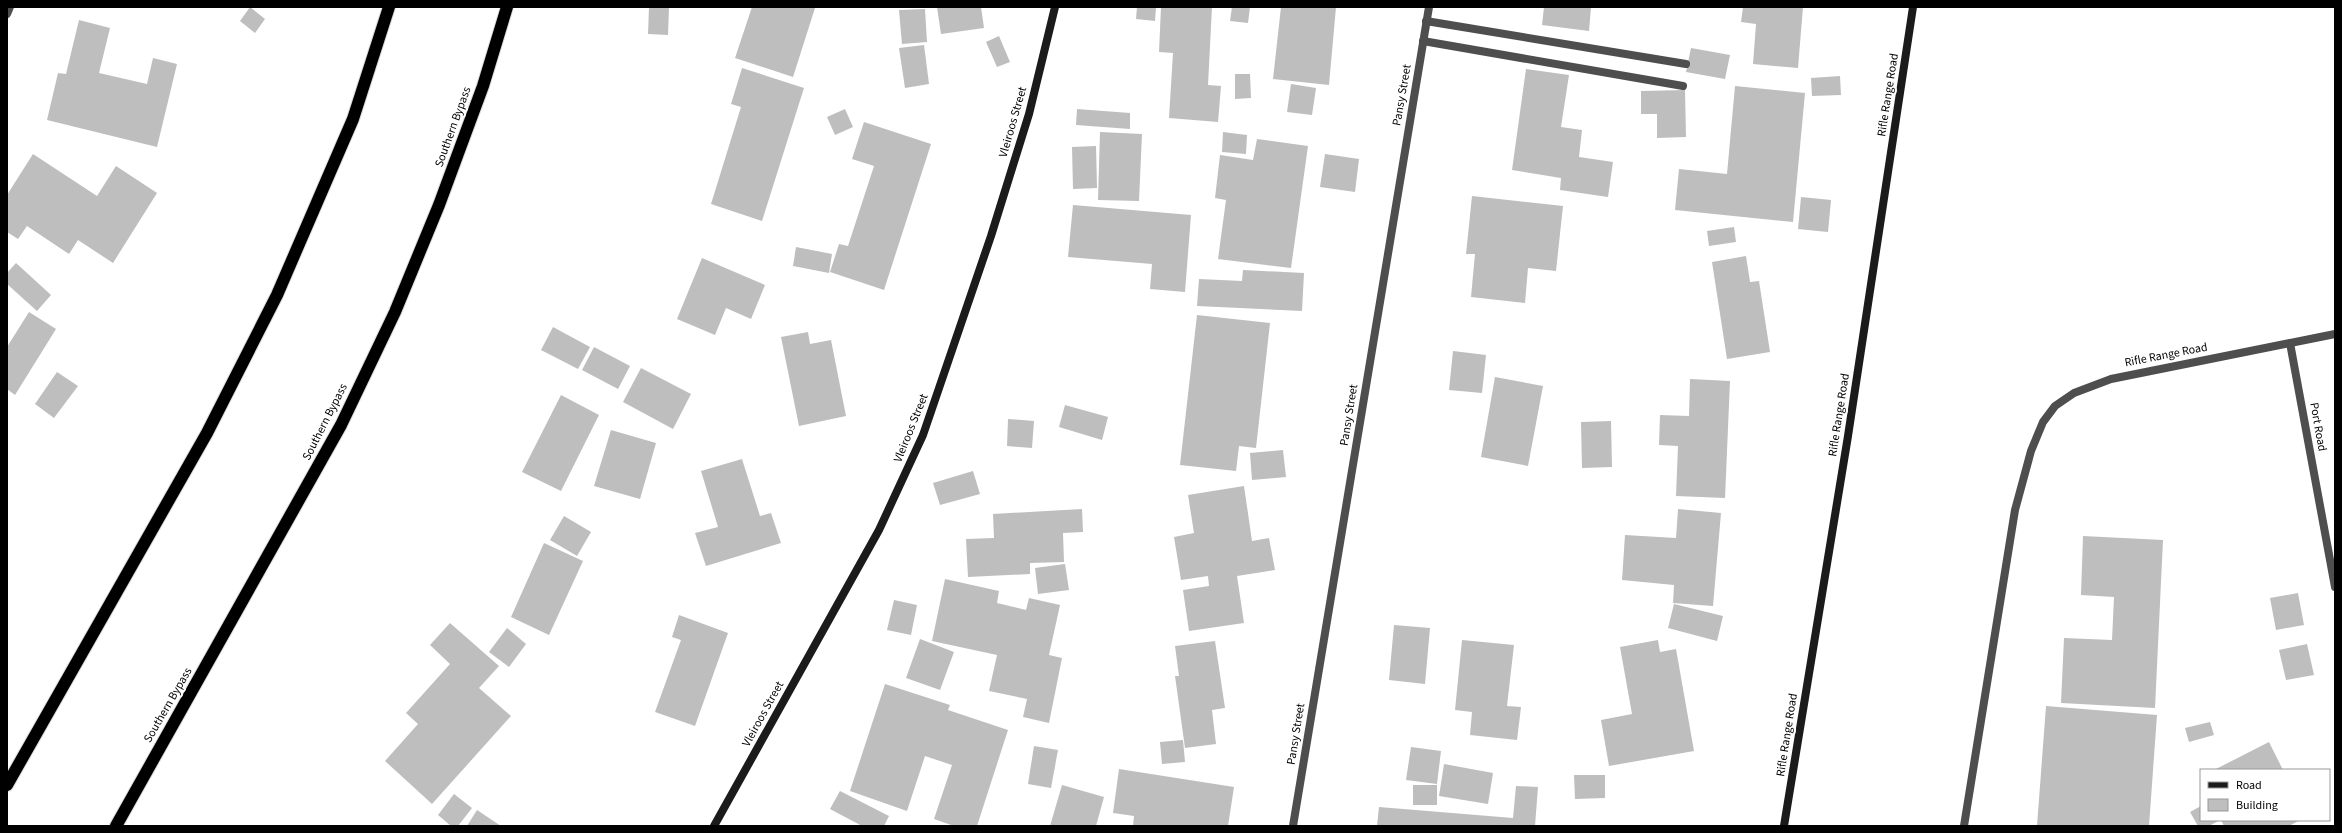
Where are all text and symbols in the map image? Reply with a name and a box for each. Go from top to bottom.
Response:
street label: Rifle Range Road [1873,52,1903,138]
street label: Pansy Street [1388,63,1416,127]
street label: Southern Bypass [431,85,475,169]
street label: Vleiroos Street [995,85,1031,159]
street label: Rifle Range Road [2123,339,2209,371]
street label: Rifle Range Road [1824,372,1854,458]
street label: Southern Bypass [298,381,352,463]
street label: Pansy Street [1336,383,1362,447]
street label: Vleiroos Street [890,391,932,465]
street label: Port Road [2305,401,2331,453]
street label: Southern Bypass [140,664,196,746]
street label: Vleiroos Street [738,678,788,750]
street label: Rifle Range Road [1772,692,1802,778]
street label: Pansy Street [1283,702,1309,766]
legend [2200,769,2330,821]
text: Road [2236,777,2262,794]
text: Building [2236,797,2278,814]

